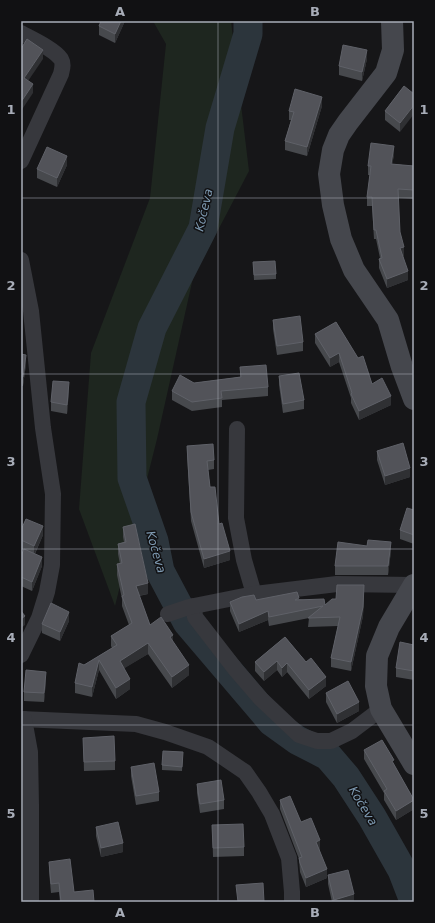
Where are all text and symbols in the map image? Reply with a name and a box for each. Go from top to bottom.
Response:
text: A [115,4,125,19]
text: B [310,4,320,19]
text: 1 [6,102,16,117]
text: 1 [419,102,429,117]
water label: Kočeva [192,187,216,233]
text: 2 [6,278,16,293]
text: 2 [419,278,429,293]
text: 3 [6,454,16,469]
text: 3 [419,454,429,469]
water label: Kočeva [143,529,169,575]
text: 4 [6,630,16,645]
text: 4 [419,630,429,645]
water label: Kočeva [346,784,380,828]
text: 5 [6,806,16,821]
text: 5 [419,806,429,821]
text: A [115,905,125,920]
text: B [310,905,320,920]

